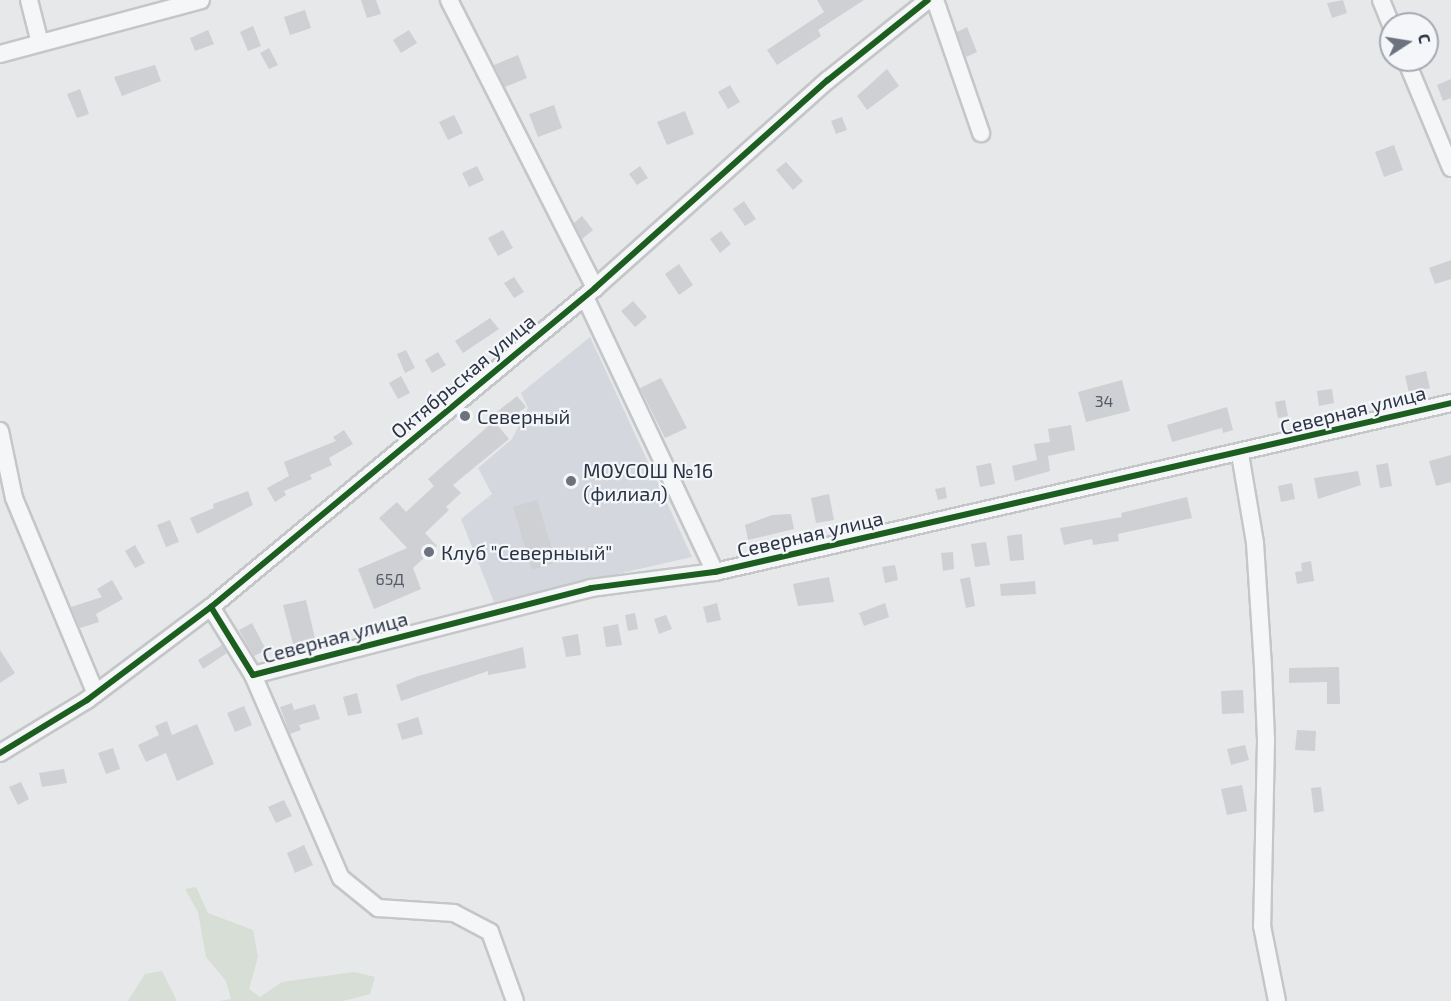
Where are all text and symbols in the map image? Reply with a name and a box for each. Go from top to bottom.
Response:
north arrow [1379,12,1439,72]
text: С [1415,32,1435,45]
street label: Октябрьская улица [386,309,540,443]
street label: Северная улица [1278,380,1428,440]
house number: 34 [1095,391,1113,411]
place label: Северный [477,404,570,428]
marker: Северный [458,409,472,423]
place label: МОУСОШ №16 (филиал) [583,458,713,505]
marker: МОУСОШ №16 (филиал) [564,474,578,488]
street label: Северная улица [735,506,885,562]
place label: Клуб "Северныый" [441,540,612,564]
marker: Клуб "Северныый" [422,545,436,559]
house number: 65Д [376,569,404,589]
street label: Северная улица [260,606,410,668]

